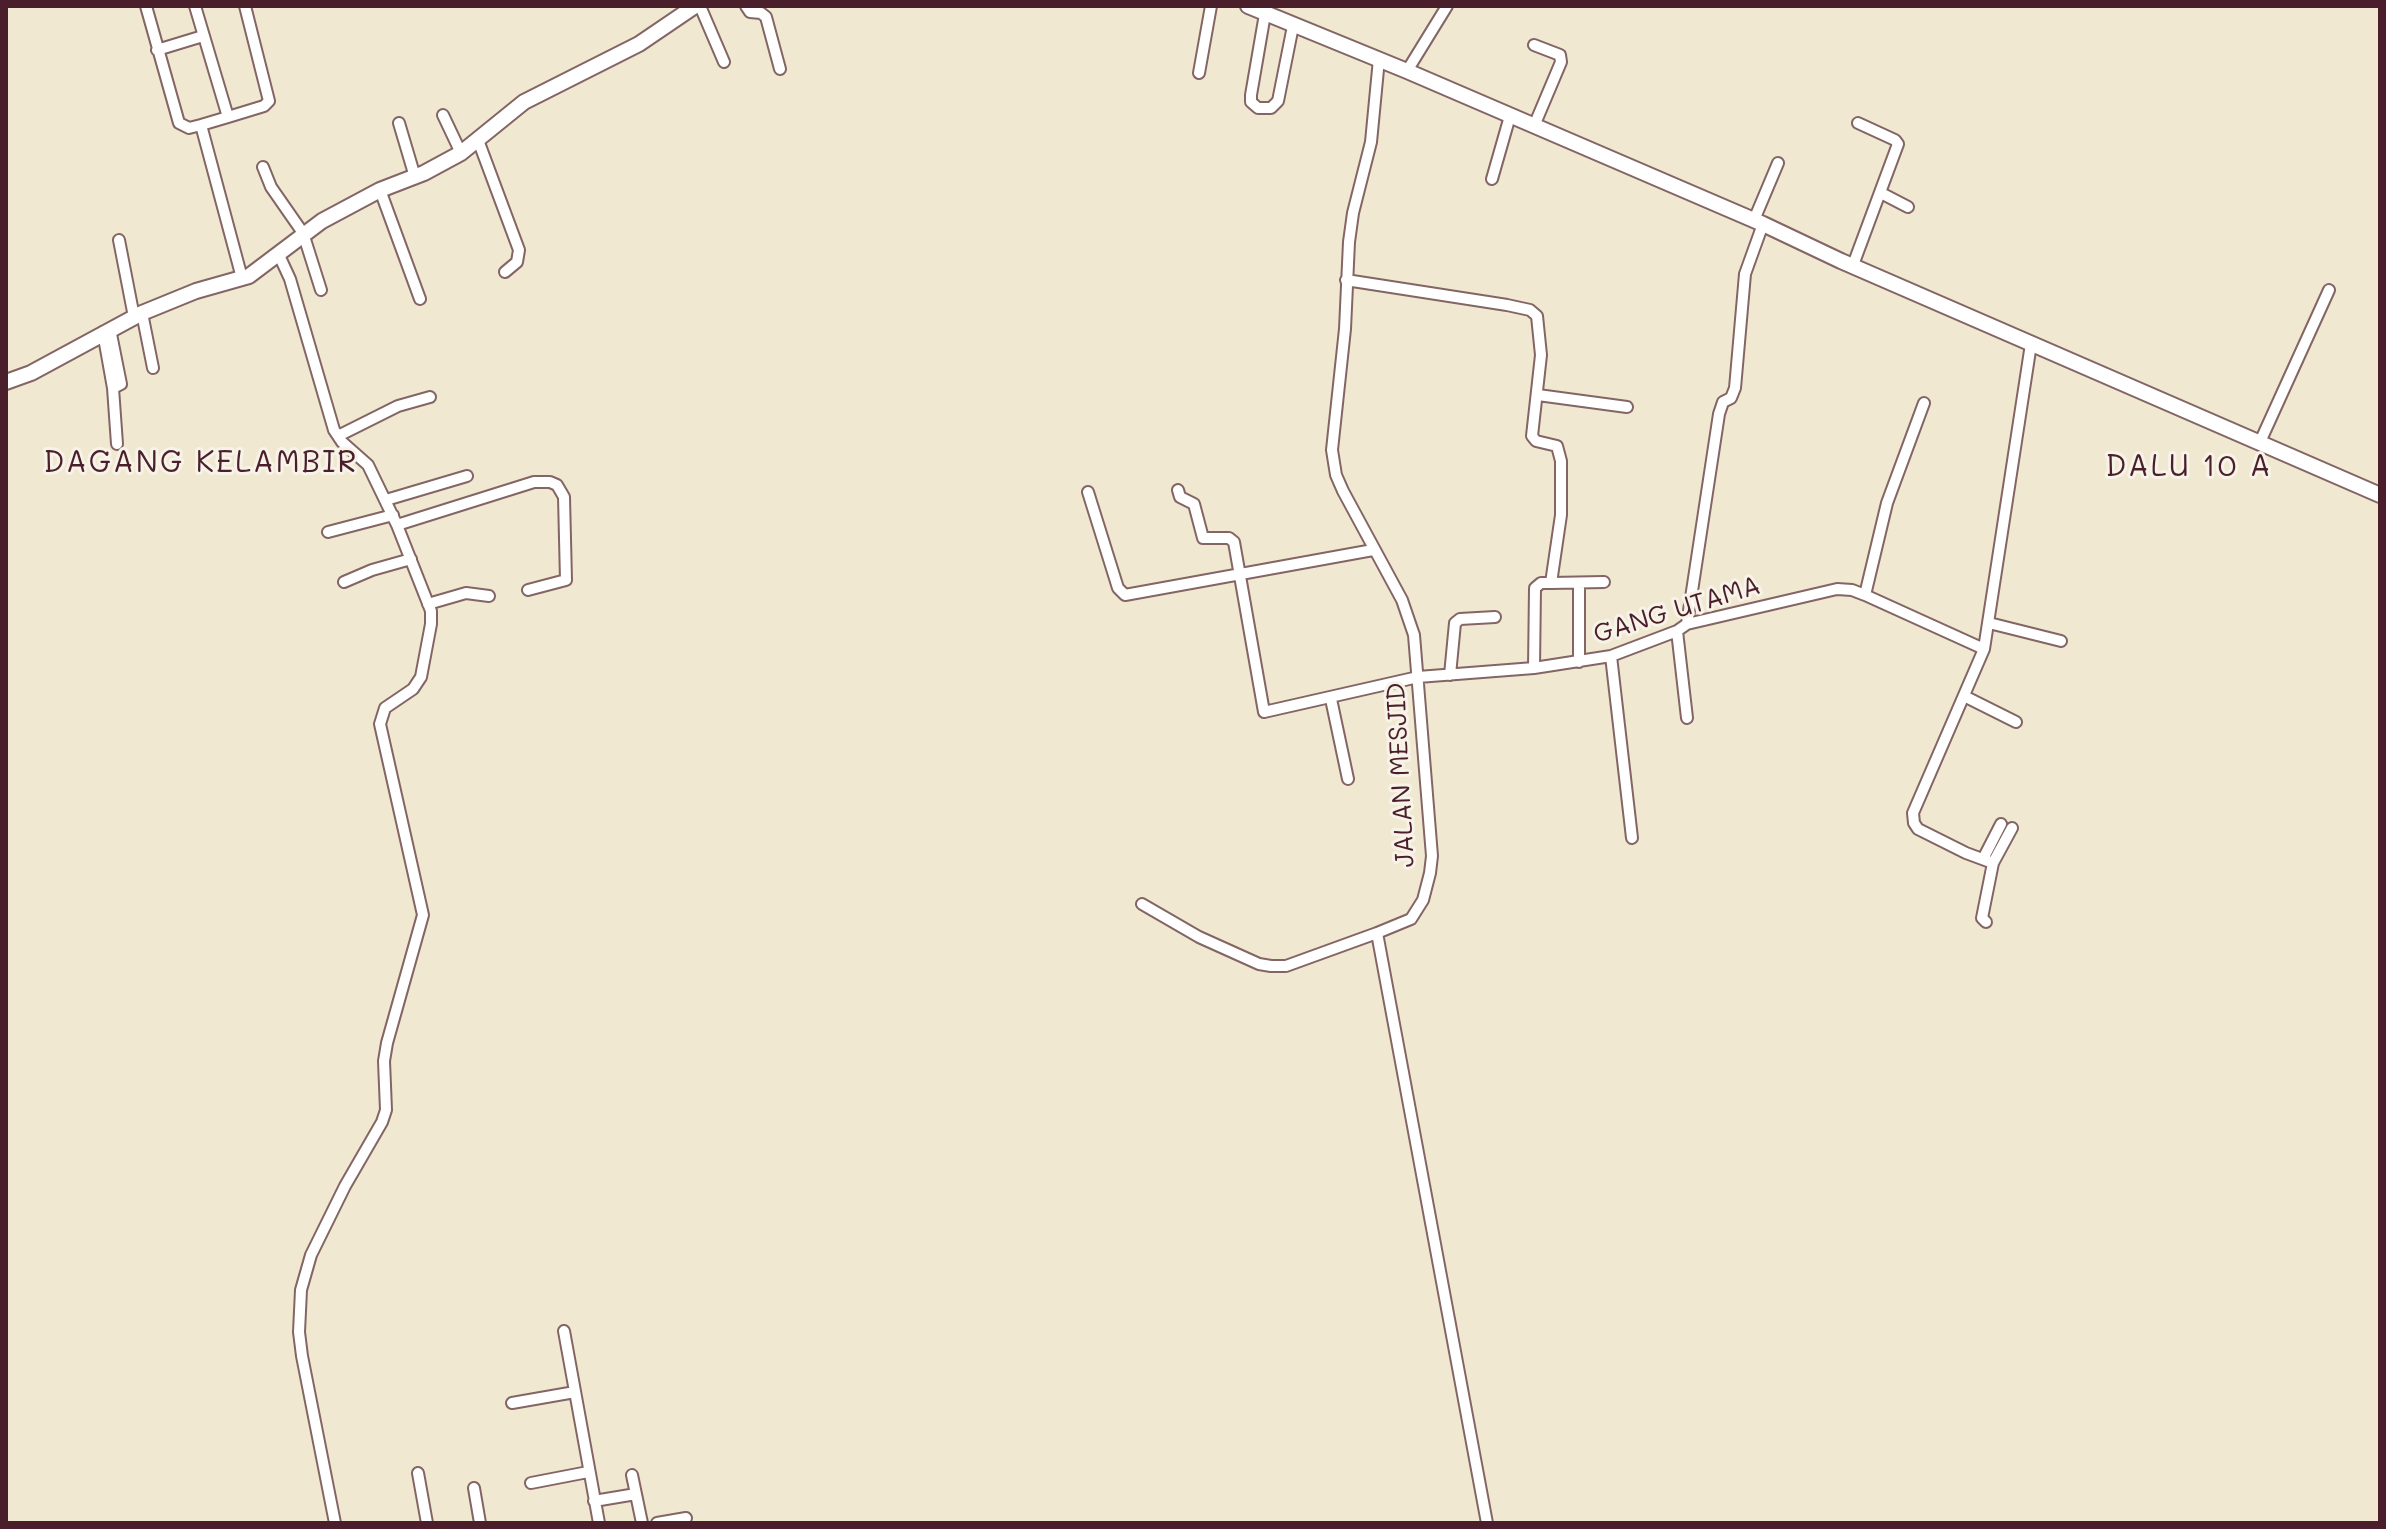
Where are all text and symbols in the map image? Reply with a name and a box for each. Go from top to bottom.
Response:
district label: DAGANG KELAMBIR [43,445,359,481]
district label: DALU 10 A [2105,449,2273,485]
street label: GANG UTAMA [1590,570,1764,650]
street label: JALAN MESJID [1381,682,1421,868]

